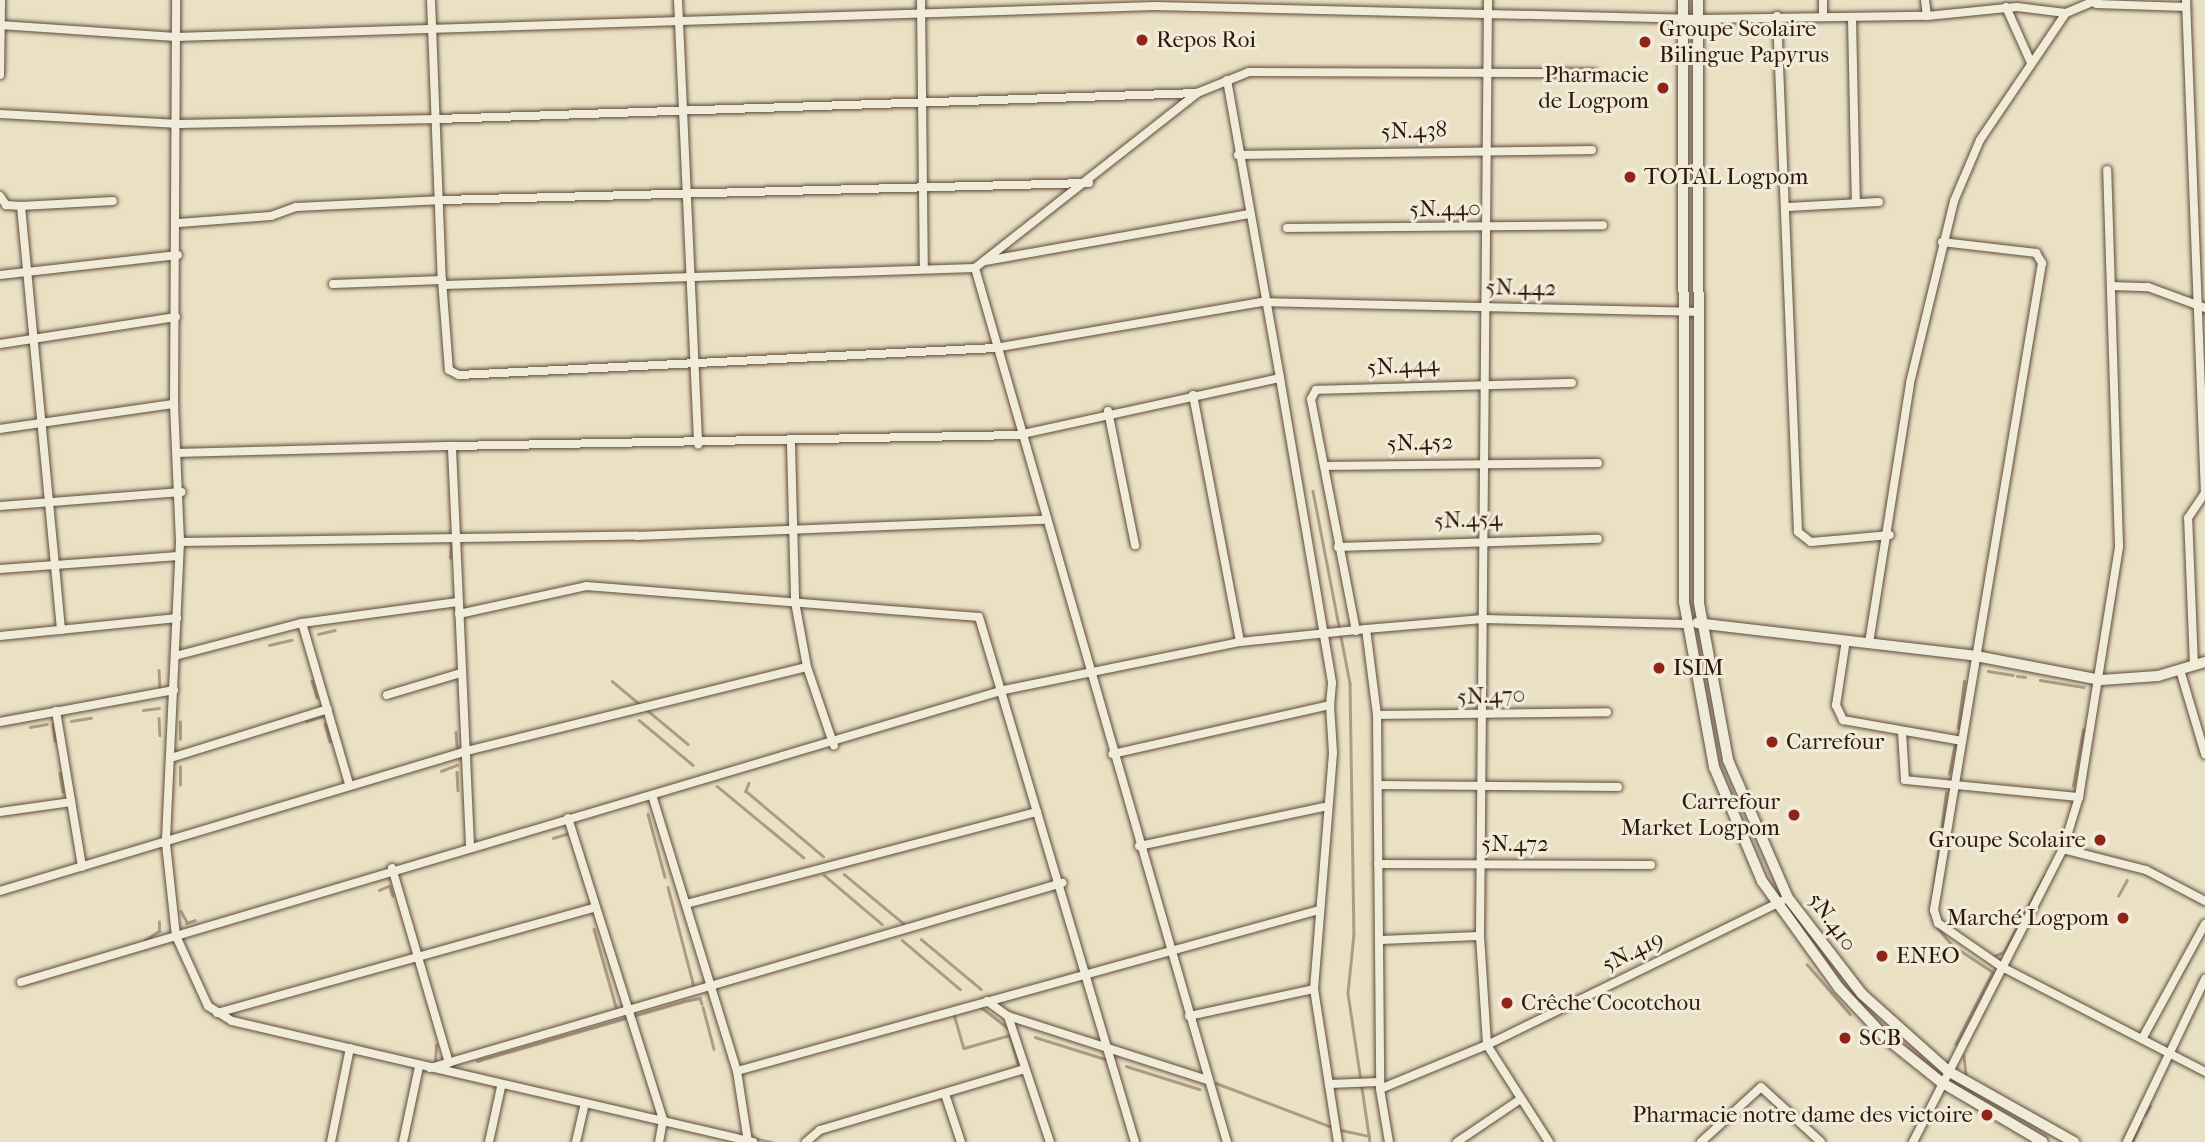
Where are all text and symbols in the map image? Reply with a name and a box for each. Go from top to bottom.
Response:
place label: Groupe Scolaire Bilingue Papyrus [1659,15,1829,69]
place label: Repos Roi [1156,26,1256,54]
marker: Repos Roi [1134,32,1150,48]
marker: Groupe Scolaire Bilingue Papyrus [1637,34,1653,50]
place label: Pharmacie de Logpom [1538,61,1649,115]
marker: Pharmacie de Logpom [1655,80,1671,96]
street label: 5N.438 [1380,116,1448,146]
place label: TOTAL Logpom [1644,163,1808,191]
marker: TOTAL Logpom [1622,169,1638,185]
street label: 5N.440 [1409,195,1481,223]
street label: 5N.442 [1485,274,1557,302]
street label: 5N.444 [1366,350,1440,382]
street label: 5N.452 [1386,428,1454,458]
street label: 5N.454 [1433,505,1503,535]
place label: ISIM [1673,654,1724,682]
marker: ISIM [1651,660,1667,676]
street label: 5N.470 [1456,681,1526,711]
place label: Carrefour [1786,728,1884,756]
marker: Carrefour [1764,734,1780,750]
place label: Carrefour Market Logpom [1621,788,1780,842]
marker: Carrefour Market Logpom [1786,807,1802,823]
place label: Groupe Scolaire [1929,826,2086,854]
street label: 5N.472 [1481,830,1549,858]
marker: Groupe Scolaire [2092,832,2108,848]
street label: 5N.410 [1801,887,1863,957]
place label: Marché Logpom [1947,904,2109,932]
marker: Marché Logpom [2115,910,2131,926]
street label: 5N.419 [1597,925,1669,979]
place label: ENEO [1896,942,1960,970]
marker: ENEO [1874,948,1890,964]
place label: Crêche Cocotchou [1521,989,1701,1017]
marker: Crêche Cocotchou [1499,995,1515,1011]
place label: SCB [1859,1024,1901,1052]
marker: SCB [1837,1030,1853,1046]
place label: Pharmacie notre dame des victoire [1632,1101,1973,1129]
marker: Pharmacie notre dame des victoire [1979,1107,1995,1123]

